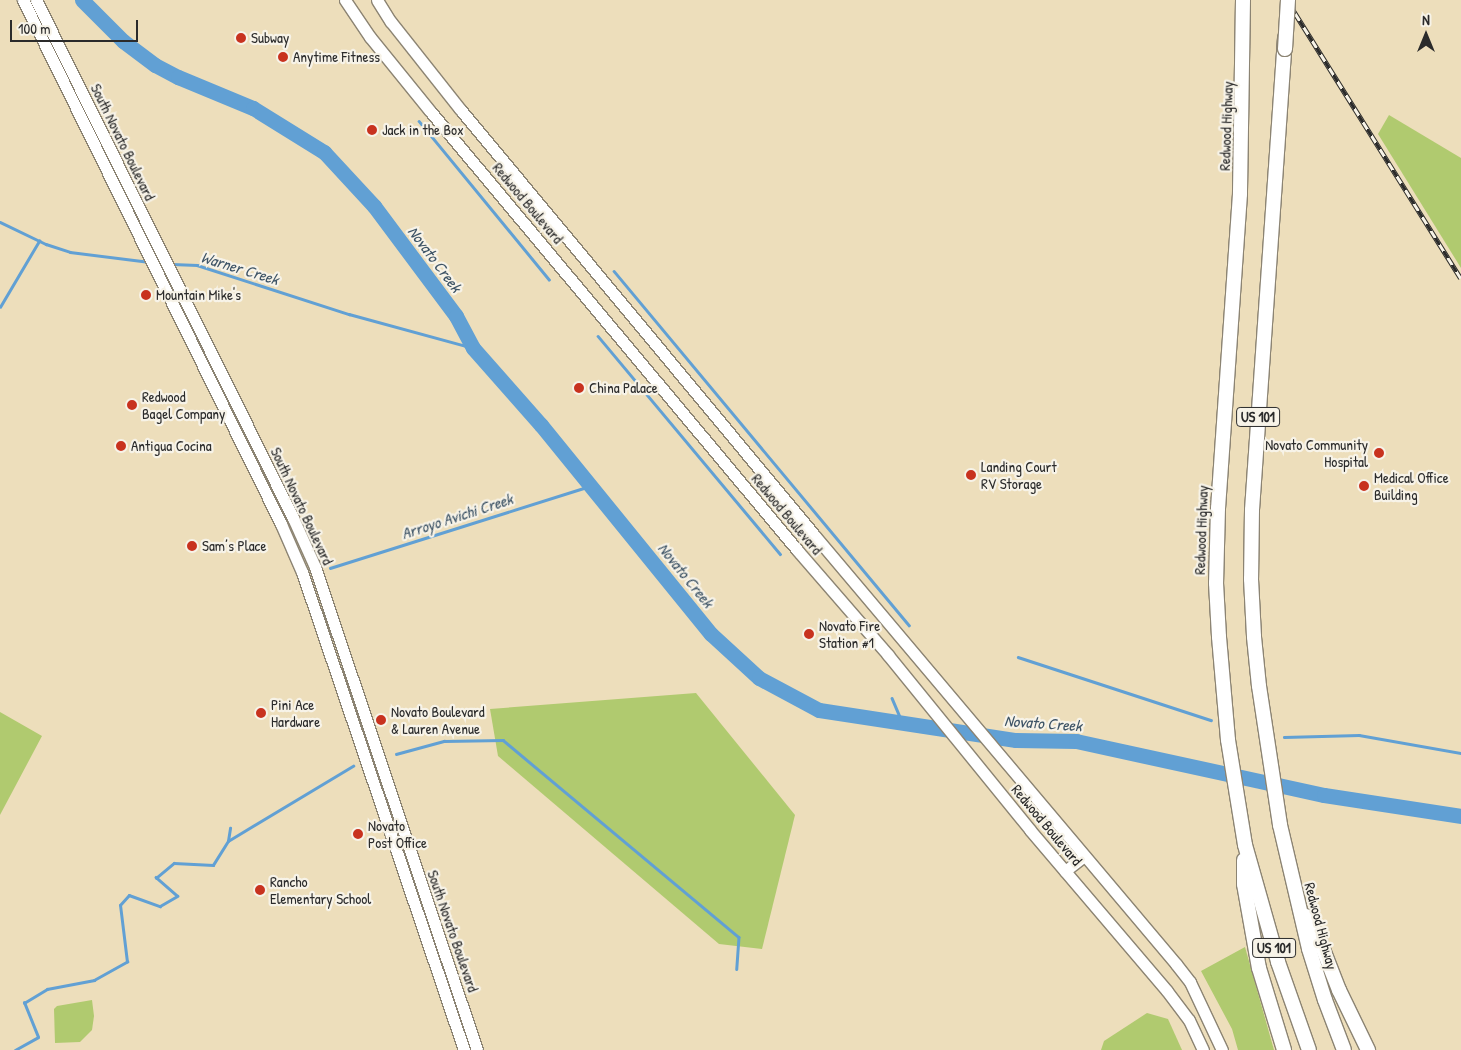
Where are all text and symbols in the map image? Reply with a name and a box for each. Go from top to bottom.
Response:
scale bar [12,10,140,42]
north arrow [1401,10,1451,60]
text: N [1422,10,1430,29]
text: 100 m [18,18,51,39]
place label: Subway [251,29,289,47]
marker: Subway [235,32,247,44]
place label: Anytime Fitness [293,48,380,66]
marker: Anytime Fitness [277,51,289,63]
street label: South Novato Boulevard [87,81,159,203]
street label: Redwood Highway [1215,81,1237,171]
place label: Jack in the Box [382,121,464,139]
marker: Jack in the Box [366,124,378,136]
street label: Redwood Boulevard [489,159,567,247]
water label: Novato Creek [404,222,466,296]
water label: Warner Creek [199,247,281,289]
place label: Mountain Mike's [156,286,241,304]
marker: Mountain Mike's [140,289,152,301]
place label: China Palace [589,379,658,397]
marker: China Palace [573,382,585,394]
place label: Redwood Bagel Company [142,387,225,422]
marker: Redwood Bagel Company [126,399,138,411]
road number: US 101 [1236,406,1280,428]
place label: Novato Community Hospital [1265,435,1368,470]
place label: Antigua Cocina [131,437,212,455]
marker: Antigua Cocina [115,440,127,452]
street label: South Novato Boulevard [267,444,337,568]
marker: Novato Community Hospital [1372,446,1386,460]
place label: Landing Court RV Storage [981,457,1057,492]
place label: Medical Office Building [1374,468,1449,503]
marker: Landing Court RV Storage [965,469,977,481]
street label: Redwood Boulevard [748,470,826,558]
marker: Medical Office Building [1358,480,1370,492]
street label: Redwood Highway [1190,485,1212,575]
water label: Arroyo Avichi Creek [399,489,515,543]
place label: Sam’s Place [202,537,266,555]
water label: Novato Creek [654,539,718,611]
marker: Sam’s Place [186,540,198,552]
place label: Novato Fire Station #1 [819,616,880,651]
marker: Novato Fire Station #1 [803,628,815,640]
place label: Pini Ace Hardware [271,695,320,730]
place label: Novato Boulevard & Lauren Avenue [391,702,485,737]
marker: Pini Ace Hardware [255,707,267,719]
water label: Novato Creek [1004,711,1082,735]
marker: Novato Boulevard & Lauren Avenue [375,714,387,726]
street label: Redwood Boulevard [1008,781,1086,869]
place label: Novato Post Office [368,816,427,851]
marker: Novato Post Office [352,828,364,840]
street label: South Novato Boulevard [424,868,482,994]
place label: Rancho Elementary School [270,872,371,907]
street label: Redwood Highway [1301,880,1341,972]
marker: Rancho Elementary School [254,884,266,896]
road number: US 101 [1252,936,1296,960]

